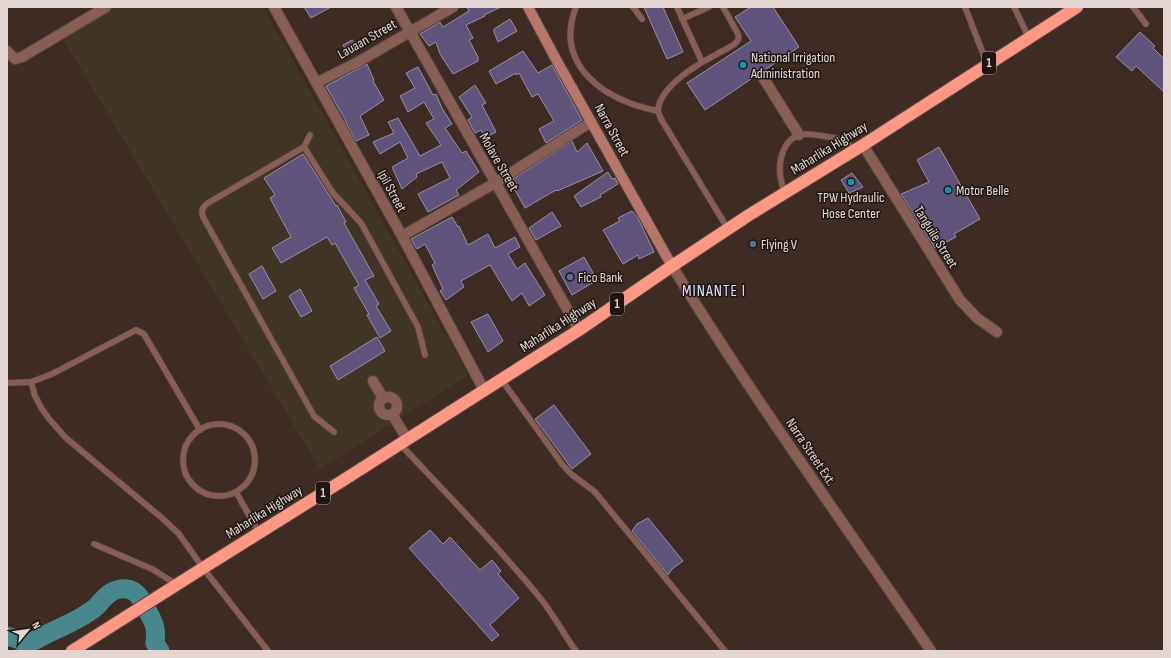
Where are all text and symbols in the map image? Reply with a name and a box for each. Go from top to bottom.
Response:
street label: Lauaan Street [335,15,399,63]
place label: National Irrigation Administration [750,49,835,82]
road number: 1 [982,52,996,74]
marker: National Irrigation Administration [738,60,748,70]
street label: Narra Street [591,101,633,159]
street label: Maharlika Highway [788,117,871,178]
street label: Molave Street [475,130,523,194]
street label: Ipil Street [374,167,410,215]
marker: TPW Hydraulic Hose Center [846,177,856,187]
place label: Motor Belle [956,182,1009,199]
marker: Motor Belle [943,185,953,195]
place label: TPW Hydraulic Hose Center [817,189,885,222]
street label: Tanguile Street [910,203,962,271]
place label: Flying V [761,236,798,253]
marker: Flying V [748,239,758,249]
place label: Fico Bank [578,269,623,286]
marker: Fico Bank [565,272,575,282]
district label: MINANTE I [682,282,746,301]
road number: 1 [610,293,624,315]
street label: Maharlika Highway [517,294,600,356]
street label: Narra Street Ext. [782,415,840,489]
street label: Maharlika Highway [223,481,306,542]
road number: 1 [316,482,330,504]
north arrow [8,610,48,650]
text: N [29,620,43,631]

